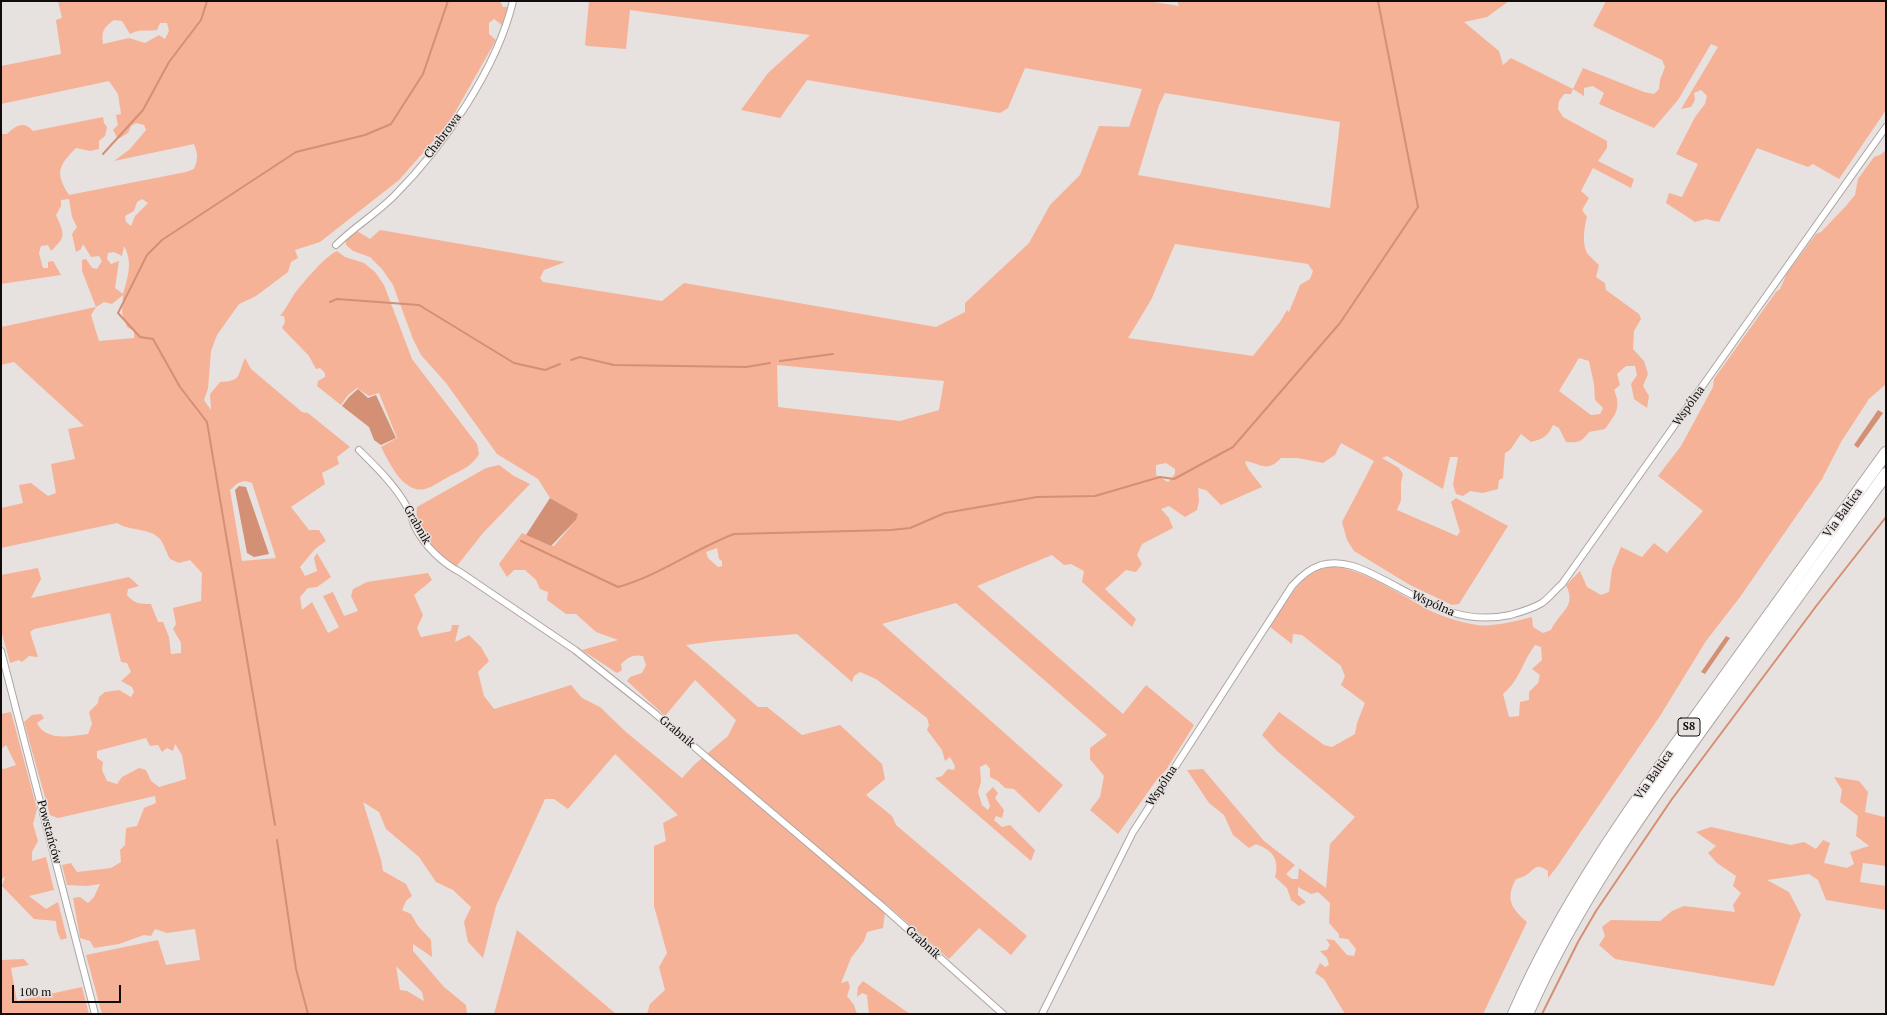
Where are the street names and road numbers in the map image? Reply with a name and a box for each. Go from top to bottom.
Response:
street label: Chabrowa [421,110,465,162]
street label: Wspólna [1670,383,1708,429]
street label: Via Baltica [1820,485,1866,541]
street label: Grabnik [400,503,434,547]
street label: Wspólna [1409,588,1457,620]
street label: Grabnik [656,713,698,751]
road number: S8 [1678,718,1700,736]
street label: Via Baltica [1632,747,1676,803]
street label: Wspólna [1143,763,1181,809]
street label: Powstańców [34,799,64,865]
street label: Grabnik [902,923,944,963]

